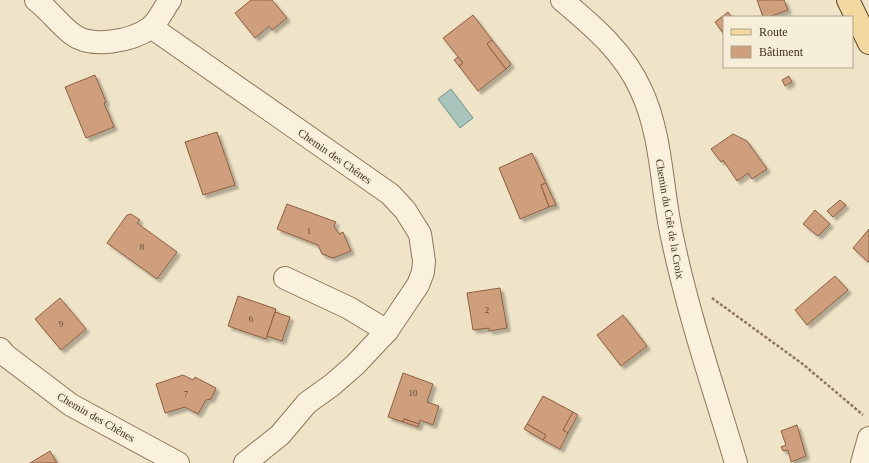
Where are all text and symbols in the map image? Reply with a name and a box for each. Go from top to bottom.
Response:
legend [723,16,853,68]
text: Route [759,25,788,39]
text: Bâtiment [759,45,804,59]
street label: Chemin des Chênes [296,126,374,186]
street label: Chemin du Crêt de la Croix [654,158,687,281]
house number: 1 [307,226,311,236]
house number: 8 [140,242,145,252]
house number: 2 [485,305,489,315]
house number: 6 [249,314,254,324]
house number: 9 [59,319,64,329]
house number: 10 [409,388,418,398]
house number: 7 [184,389,189,399]
street label: Chemin des Chênes [55,390,137,444]

